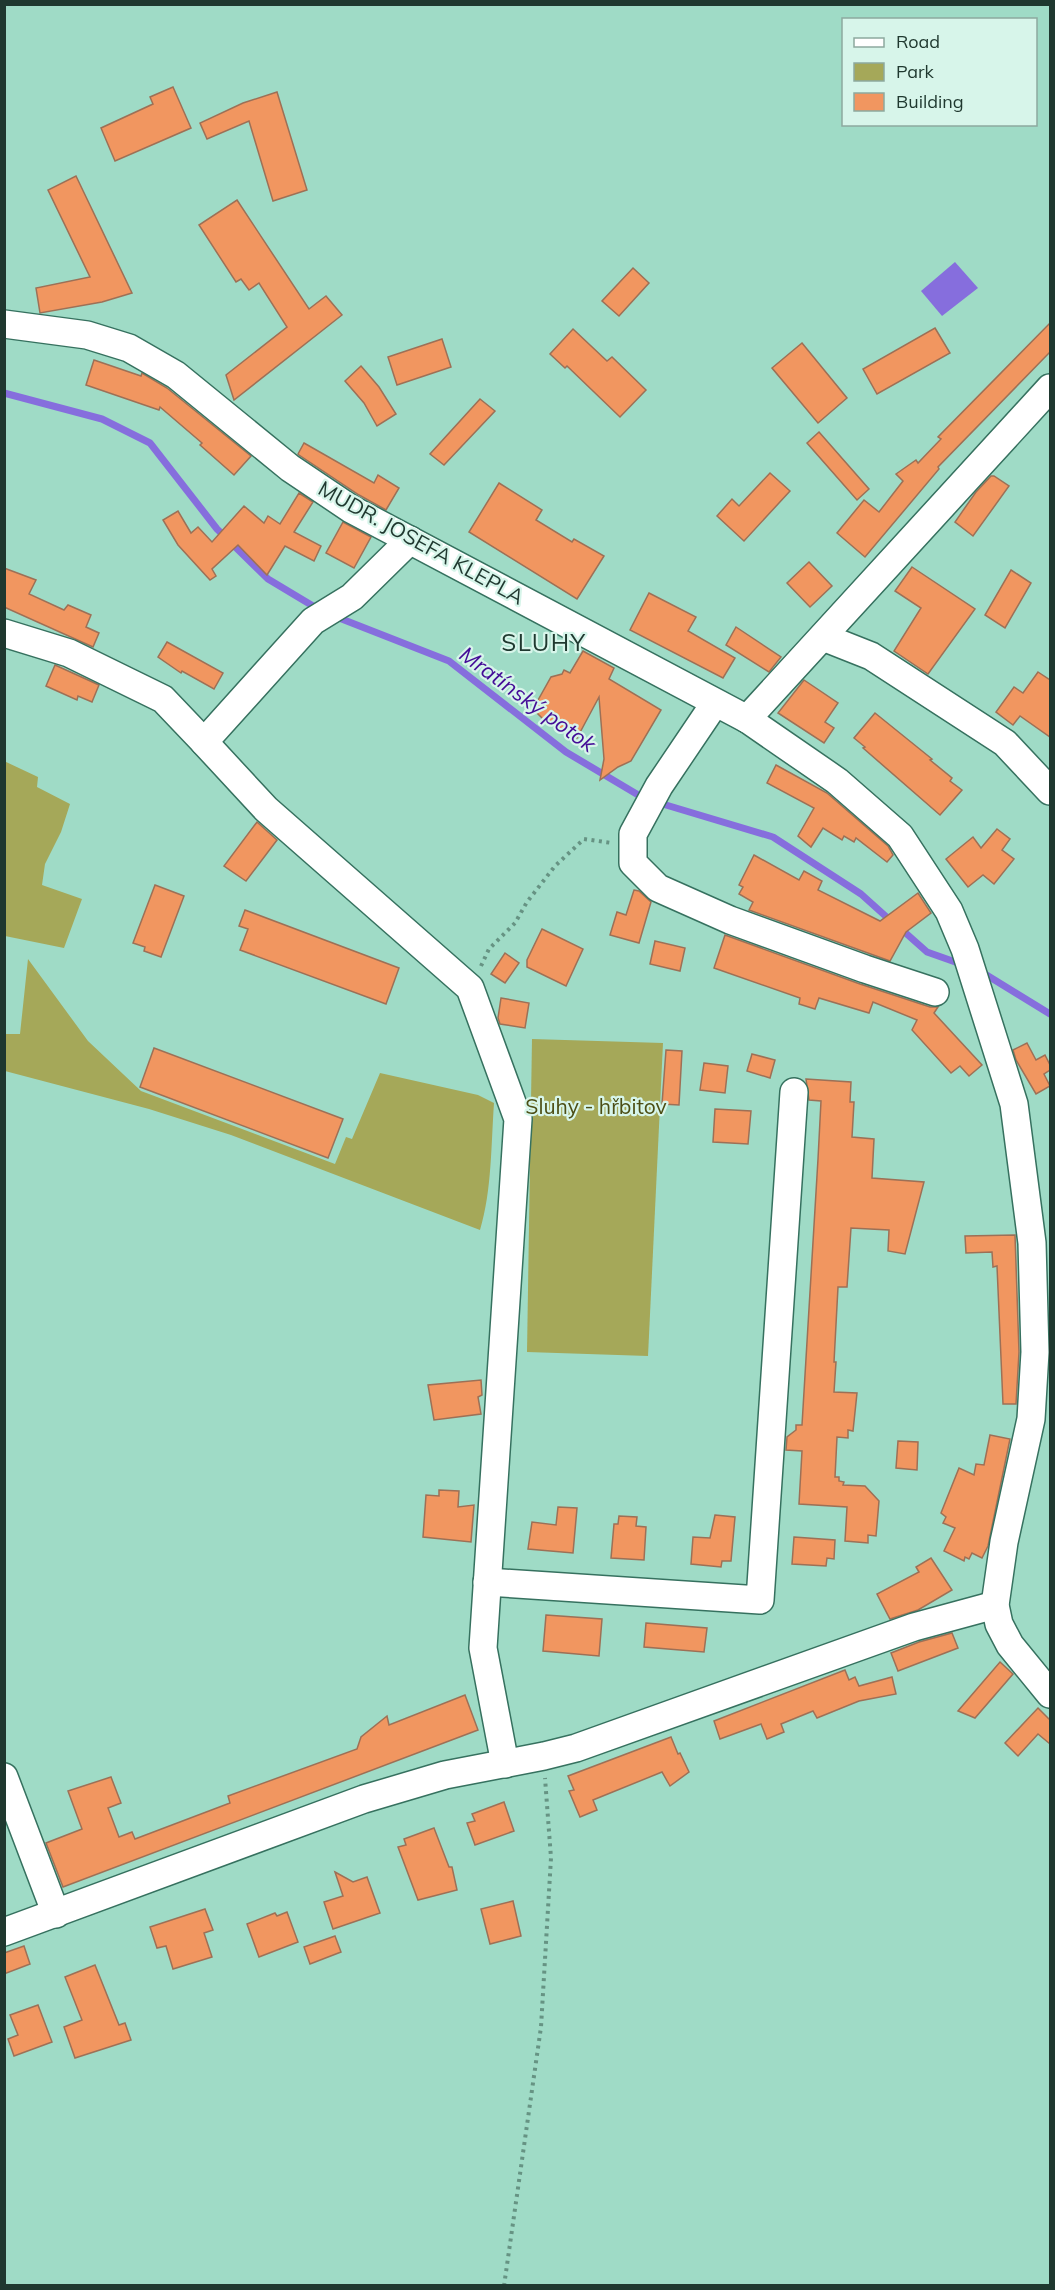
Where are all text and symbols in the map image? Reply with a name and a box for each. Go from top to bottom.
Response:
legend [842,18,1037,126]
text: Road [896,30,940,53]
text: Park [896,60,935,83]
text: Building [896,90,964,113]
street label: MUDR. JOSEFA KLEPLA [314,475,529,610]
district label: SLUHY [501,627,587,657]
water label: Mratínský potok [454,640,602,758]
park label: Sluhy - hřbitov [525,1093,667,1119]

